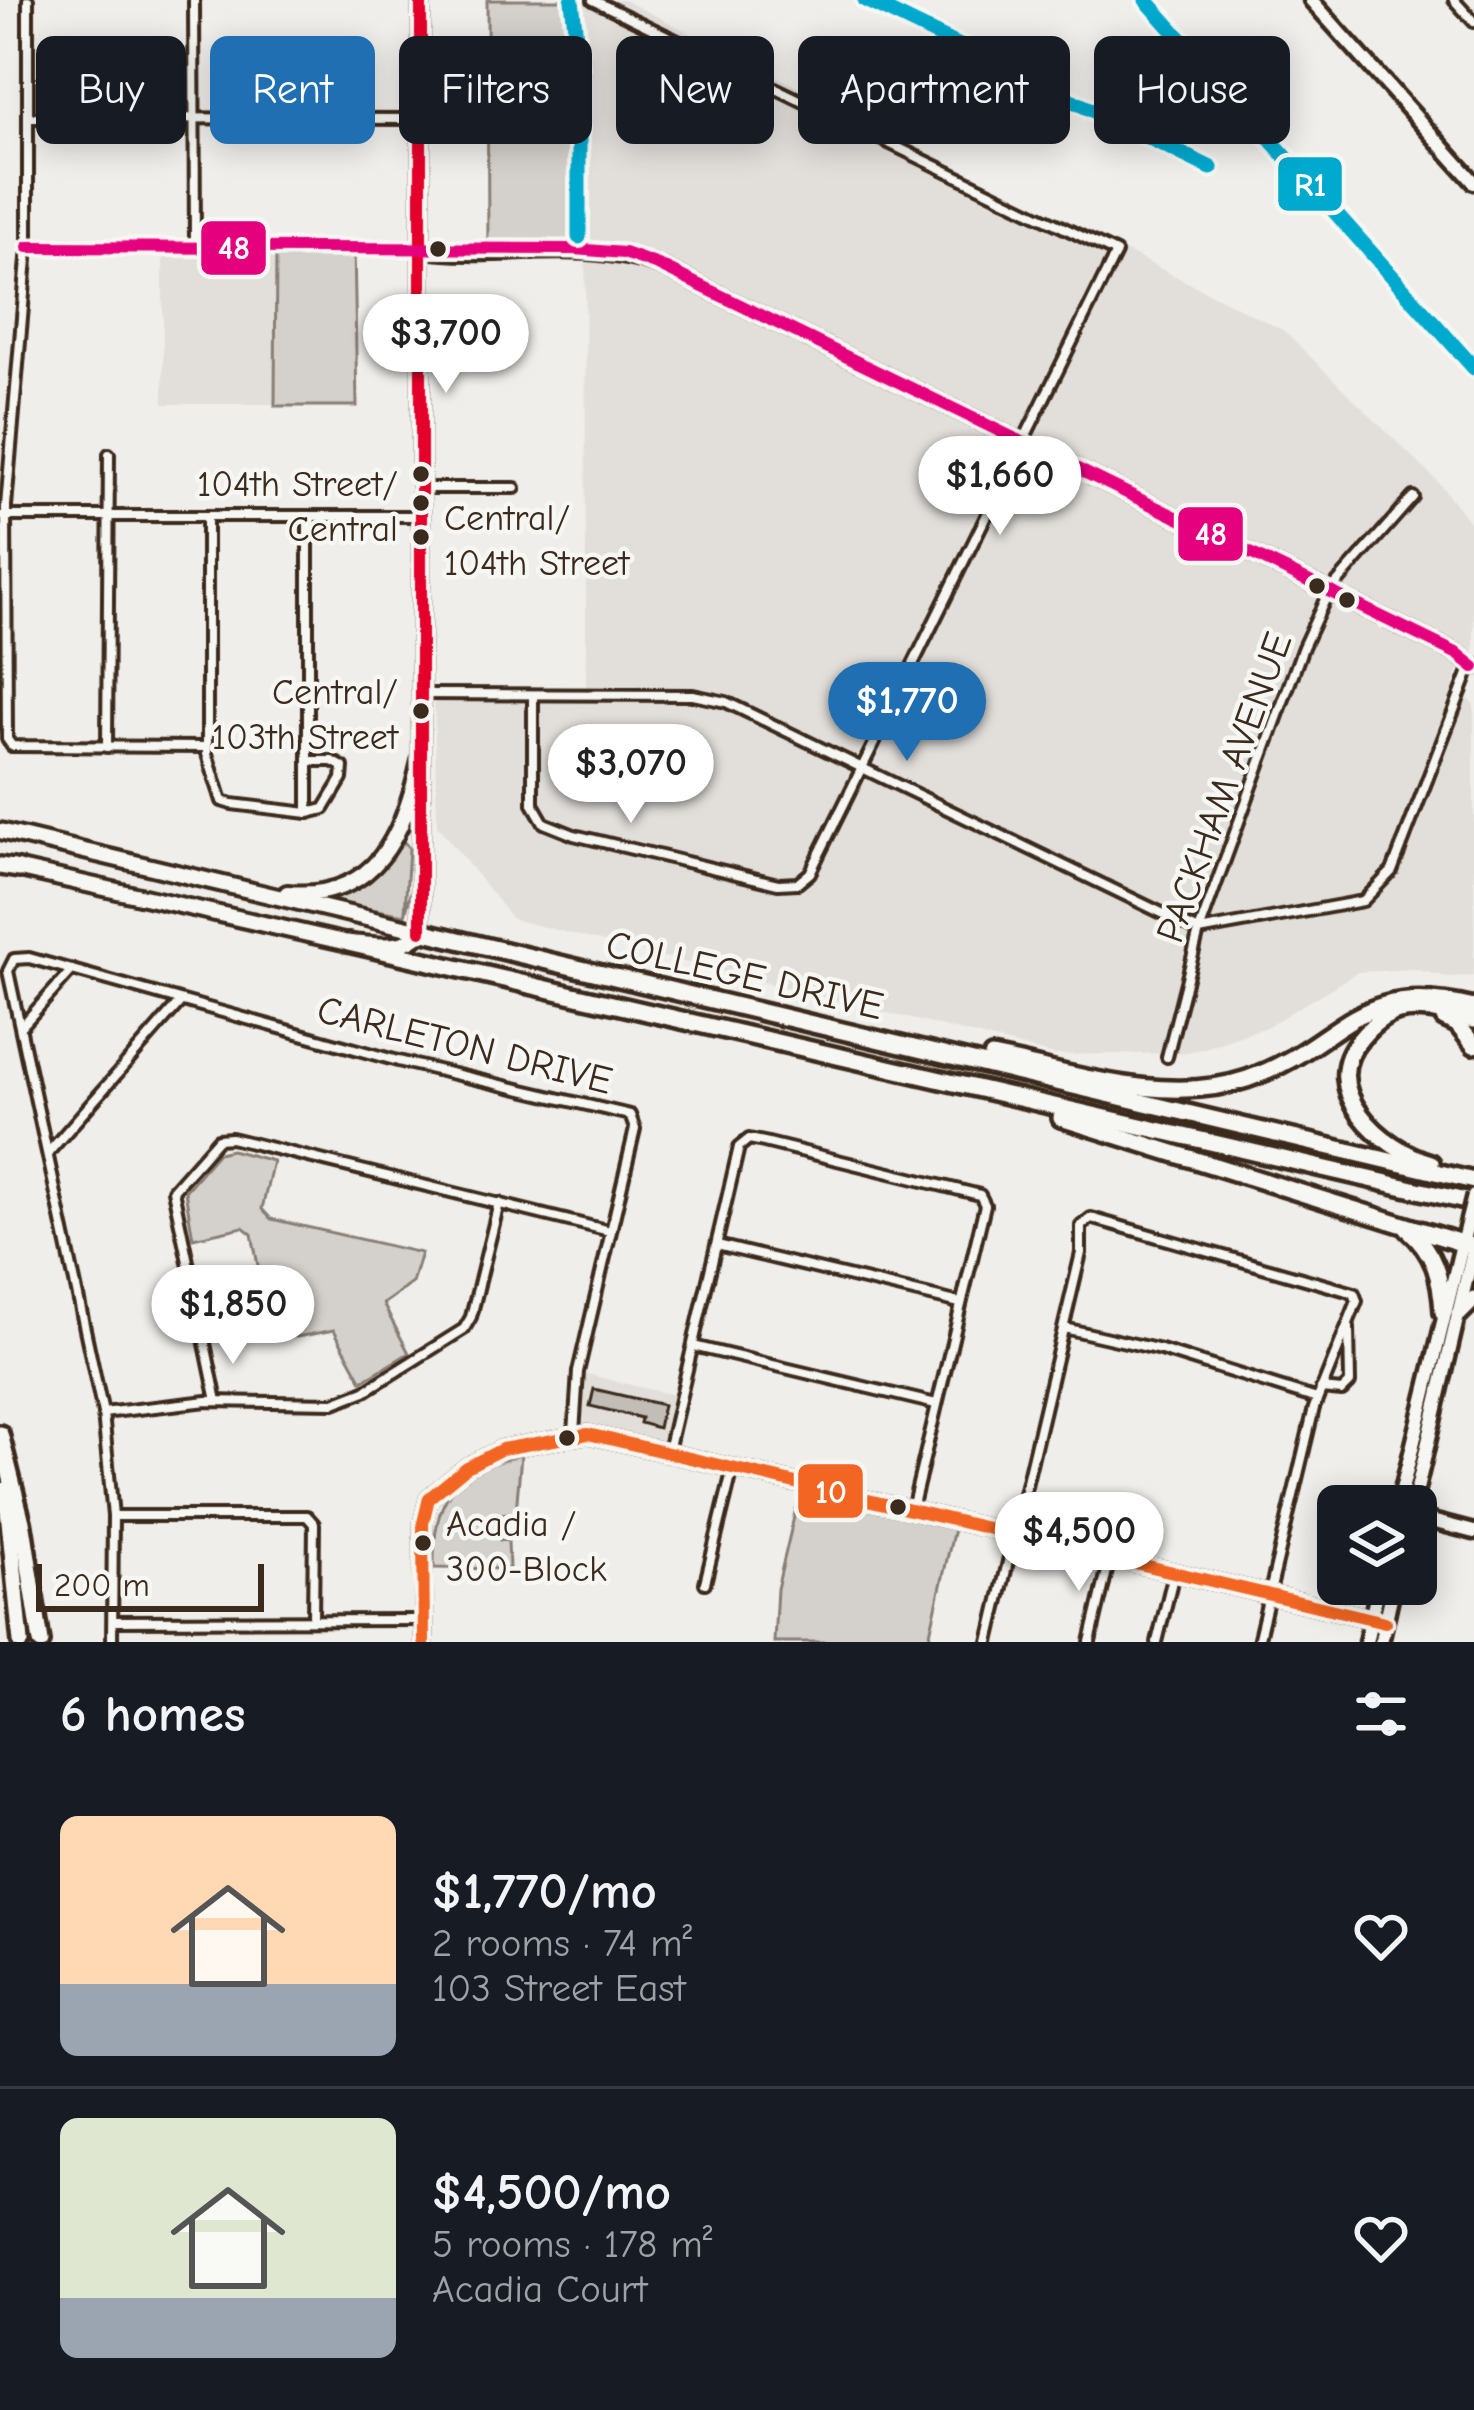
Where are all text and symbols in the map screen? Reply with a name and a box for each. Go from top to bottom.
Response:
chip: Buy [36,36,186,144]
chip: Rent [210,36,375,144]
chip: Filters [399,36,592,144]
chip: New [616,36,774,144]
chip: Apartment [798,36,1070,144]
chip: House [1094,36,1290,144]
line badge: R1 [1276,155,1344,213]
text: R1 [1294,166,1326,204]
line badge: 48 [199,219,268,277]
text: 48 [218,229,250,267]
unlabelled marker [427,238,449,260]
pin: $3,700 [348,294,544,396]
text: $3,700 [390,310,502,355]
pin: $1,660 [902,436,1098,538]
text: $1,660 [945,452,1055,497]
unlabelled marker [410,463,432,485]
place label: 104th Street/ Central [197,464,398,550]
marker: 104th Street/ Central [410,492,432,514]
place label: Central/ 104th Street [444,498,631,584]
line badge: 48 [1176,505,1245,563]
text: 48 [1195,515,1227,553]
marker: Central/ 104th Street [410,526,432,548]
unlabelled marker [1306,575,1328,597]
unlabelled marker [1336,589,1358,611]
street label: PACKHAM AVENUE [1147,626,1301,949]
pin: $1,770 [809,662,1005,764]
place label: Central/ 103th Street [212,672,400,758]
text: $1,770 [855,678,959,723]
marker: Central/ 103th Street [410,700,432,722]
pin: $3,070 [533,724,729,826]
text: $3,070 [575,740,687,785]
street label: COLLEGE DRIVE [602,922,888,1029]
street label: CARLETON DRIVE [313,987,617,1104]
pin: $1,850 [135,1265,331,1367]
text: $1,850 [178,1281,288,1326]
unlabelled marker [556,1427,578,1449]
line badge: 10 [796,1462,865,1520]
text: 10 [815,1473,847,1511]
map controls [1317,1485,1437,1605]
button: layers [1317,1485,1437,1605]
pin: $4,500 [981,1492,1177,1594]
unlabelled marker [887,1496,909,1518]
place label: Acadia / 300-Block [446,1504,607,1590]
text: $4,500 [1022,1508,1136,1553]
marker: Acadia / 300-Block [412,1532,434,1554]
scale bar [36,1558,264,1611]
text: 200 m [54,1566,150,1604]
icon: filters [1348,1681,1414,1747]
text: 6 homes [60,1685,245,1744]
text: $1,770/mo [432,1862,657,1921]
icon: home [156,1864,300,2008]
icon: heart [1348,1903,1414,1969]
text: 2 rooms · 74 m² [432,1921,692,1966]
text: 103 Street East [432,1966,686,2011]
text: $4,500/mo [432,2163,671,2222]
icon: home [156,2166,300,2310]
icon: heart [1348,2205,1414,2271]
text: 5 rooms · 178 m² [432,2222,712,2267]
text: Acadia Court [432,2267,647,2312]

